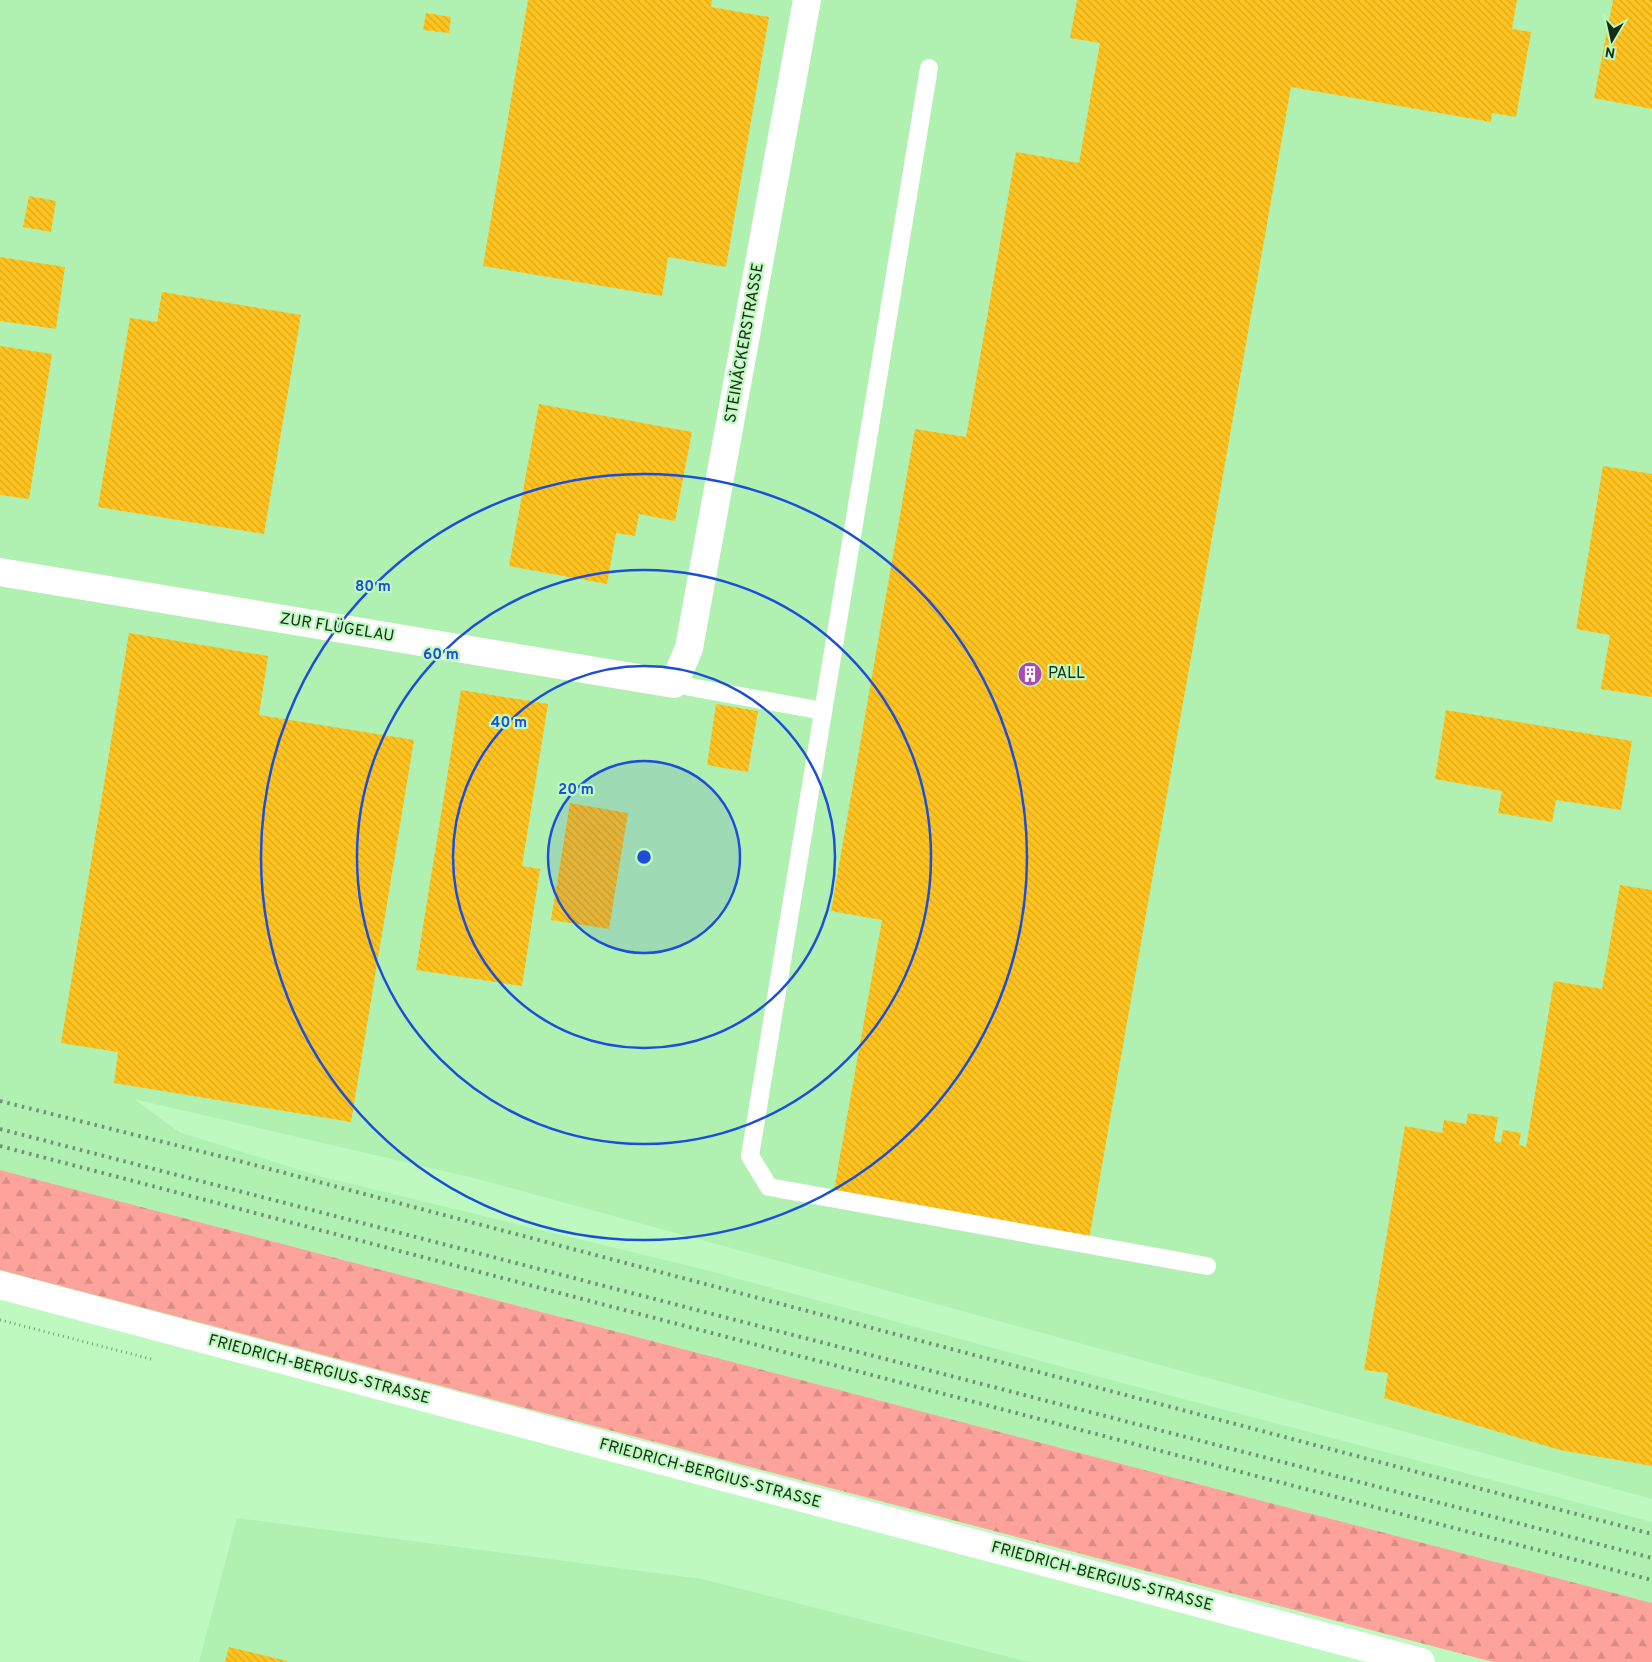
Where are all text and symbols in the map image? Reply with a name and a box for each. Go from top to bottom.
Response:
north arrow [1587,15,1637,65]
text: N [1604,42,1617,61]
street label: STEINÄCKERSTRASSE [720,261,769,425]
text: 80 m [355,578,391,597]
street label: ZUR FLÜGELAU [278,607,396,647]
text: 60 m [423,646,459,665]
building icon: PALL [1017,661,1043,687]
place label: PALL [1048,664,1085,684]
text: 40 m [491,714,527,733]
text: 20 m [558,781,594,800]
centre of rings [635,848,653,866]
street label: FRIEDRICH-BERGIUS-STRASSE [206,1331,432,1409]
street label: FRIEDRICH-BERGIUS-STRASSE [597,1435,823,1513]
street label: FRIEDRICH-BERGIUS-STRASSE [989,1538,1215,1616]

